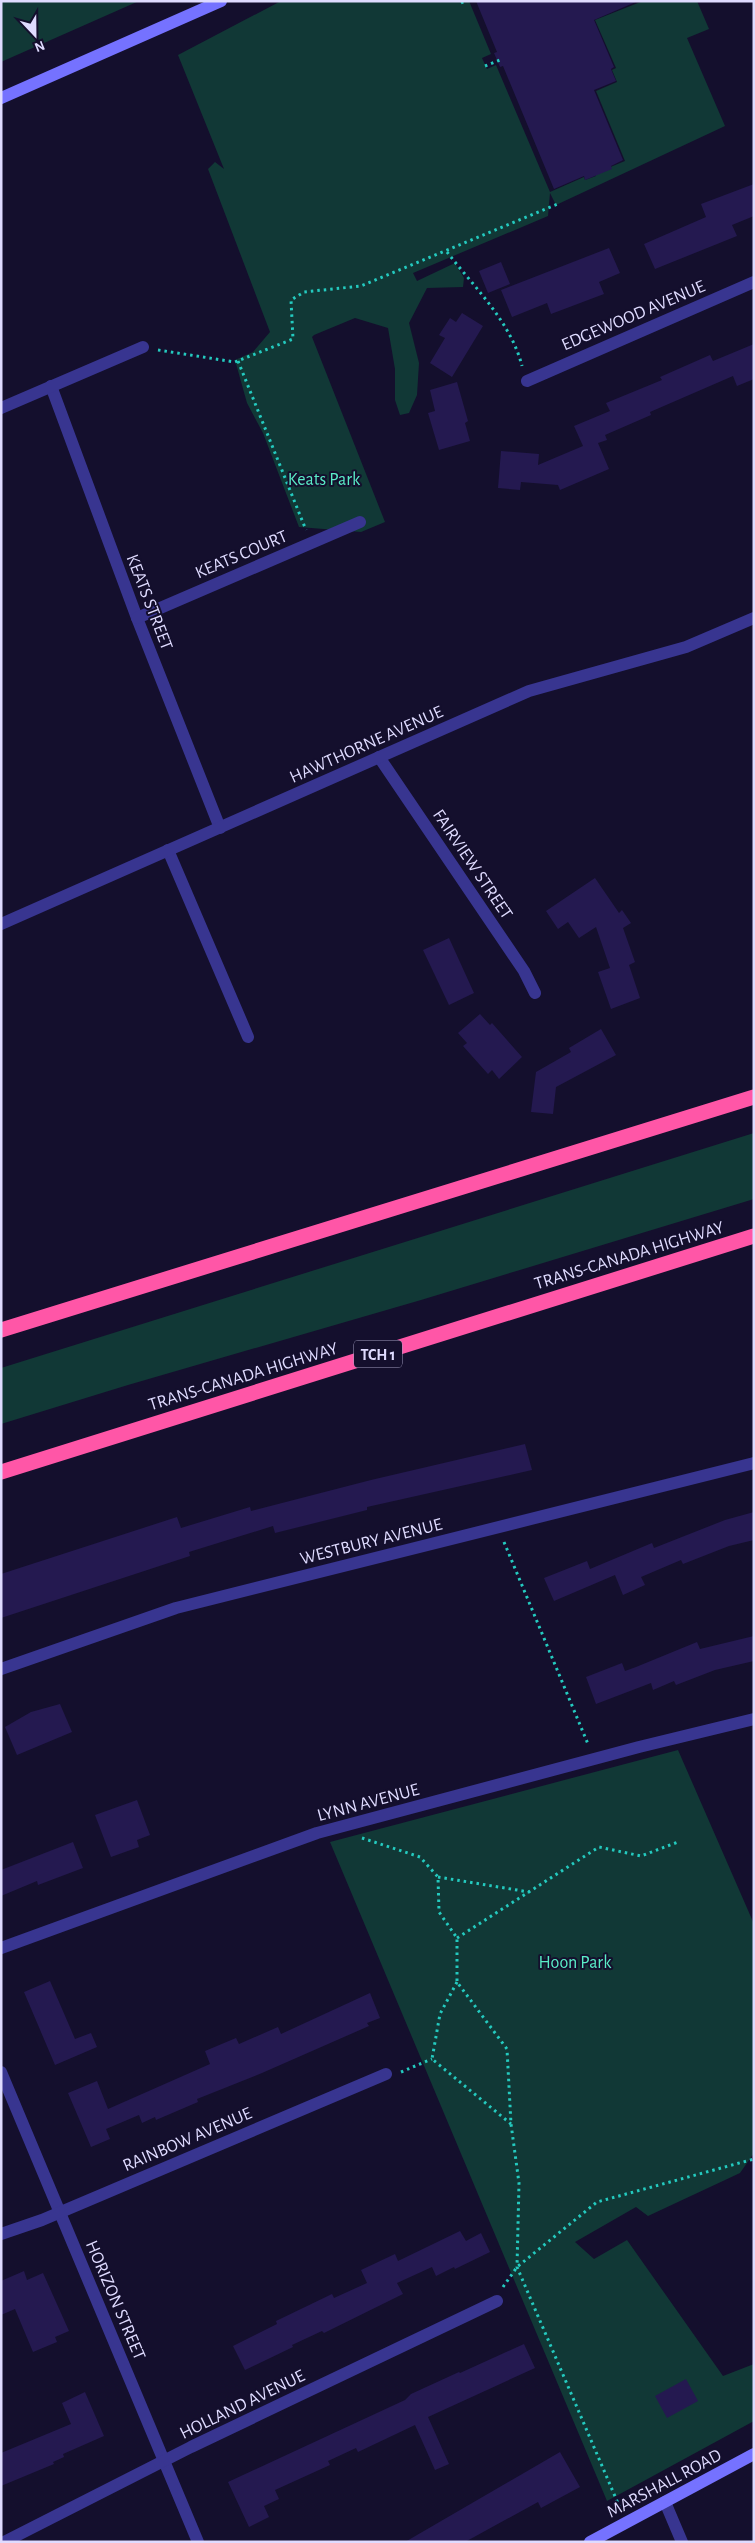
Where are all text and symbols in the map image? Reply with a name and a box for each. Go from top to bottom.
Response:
north arrow [10,10,60,60]
text: N [32,38,47,54]
street label: EDGEWOOD AVENUE [559,277,708,354]
park label: Keats Park [288,471,361,489]
street label: KEATS COURT [193,527,290,582]
street label: KEATS STREET [123,552,176,653]
street label: HAWTHORNE AVENUE [287,703,446,787]
street label: FAIRVIEW STREET [429,806,516,923]
street label: TRANS-CANADA HIGHWAY [532,1218,727,1293]
street label: TRANS-CANADA HIGHWAY [146,1339,341,1414]
road number: TCH 1 [354,1340,402,1368]
street label: WESTBURY AVENUE [298,1516,444,1568]
street label: LYNN AVENUE [315,1781,421,1825]
park label: Hoon Park [539,1954,612,1972]
street label: RAINBOW AVENUE [120,2104,255,2175]
street label: HORIZON STREET [82,2238,148,2363]
street label: HOLLAND AVENUE [177,2367,308,2443]
street label: MARSHALL ROAD [604,2446,725,2522]

